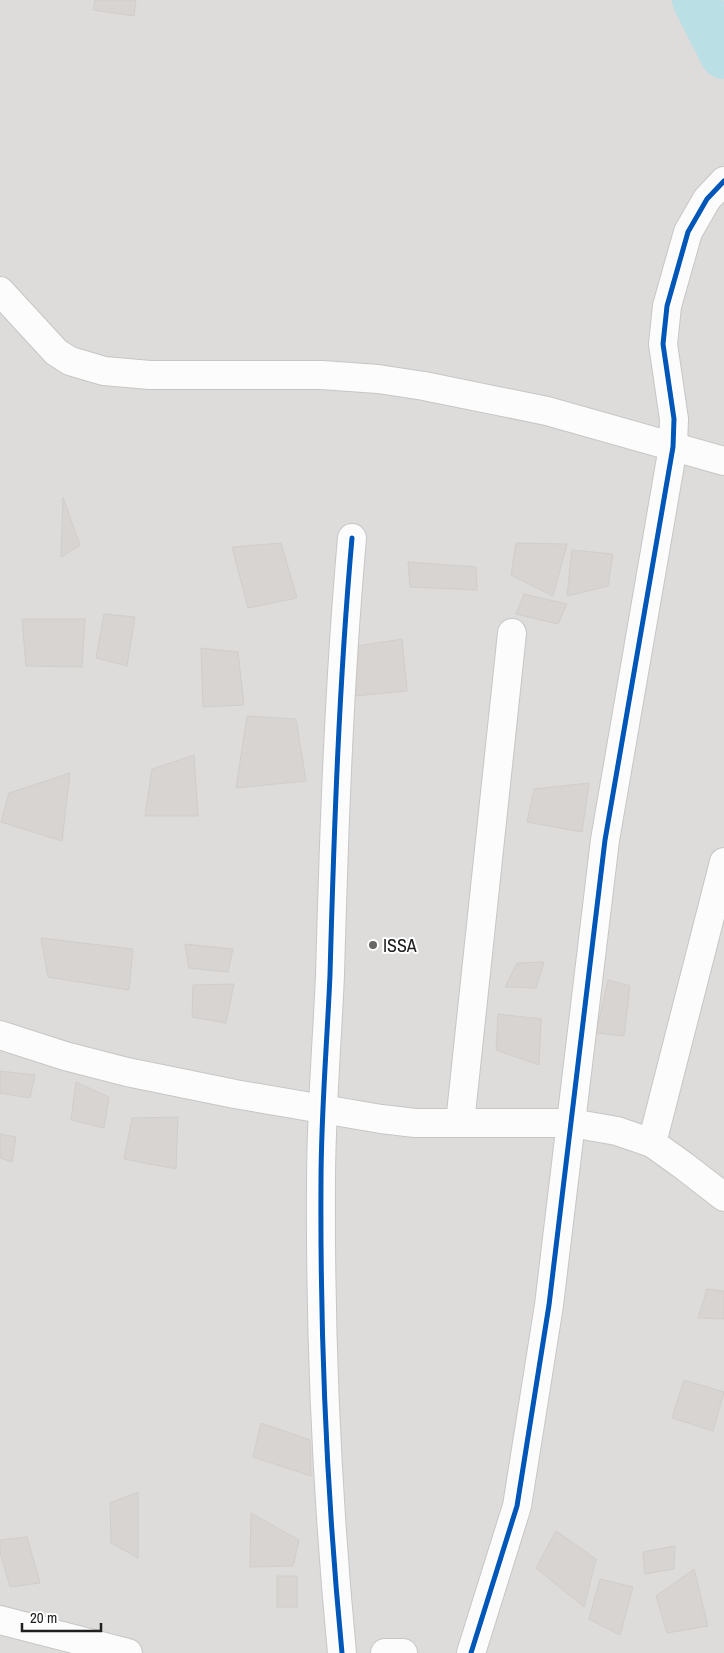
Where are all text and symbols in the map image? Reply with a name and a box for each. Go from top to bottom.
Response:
place label: ISSA [383,933,417,958]
marker: ISSA [367,939,379,951]
scale bar [22,1600,101,1632]
text: 20 m [30,1607,57,1628]

